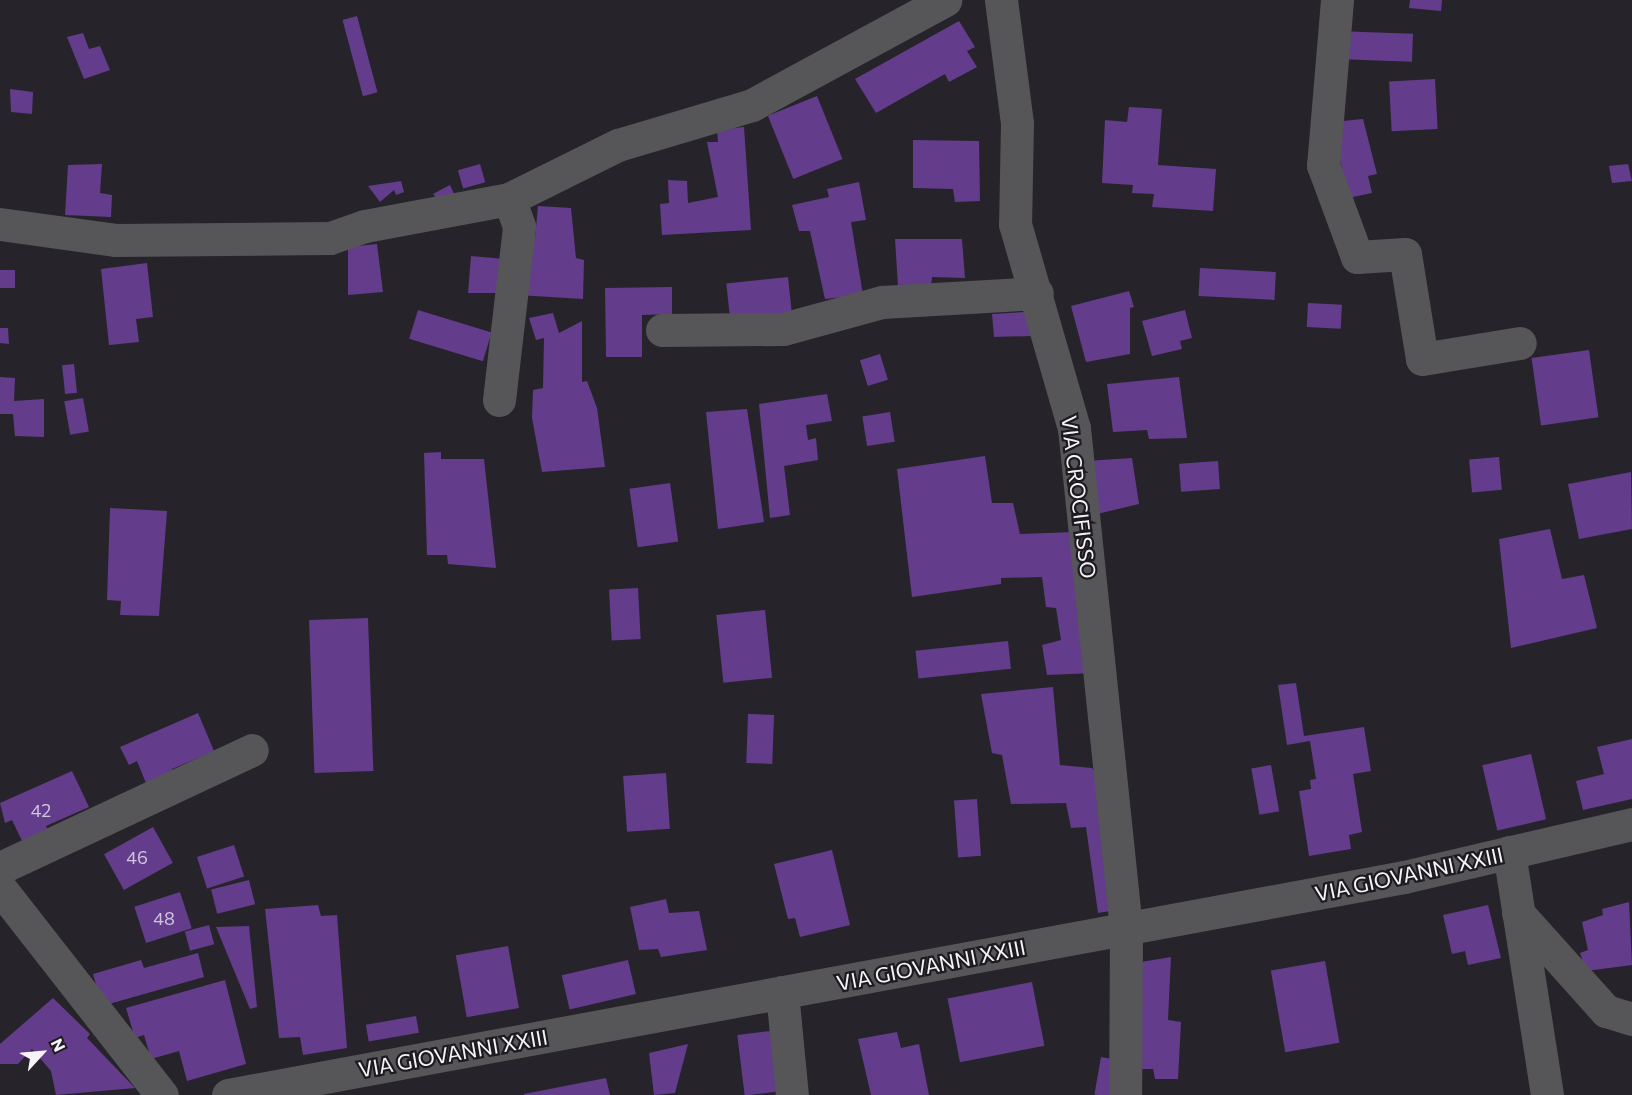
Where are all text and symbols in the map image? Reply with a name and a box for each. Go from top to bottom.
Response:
street label: VIA CROCIFISSO [1056,414,1102,580]
house number: 42 [31,799,51,821]
street label: VIA GIOVANNI XXIII [1313,842,1505,906]
house number: 46 [126,846,148,868]
house number: 48 [153,907,175,929]
street label: VIA GIOVANNI XXIII [834,934,1028,996]
north arrow [12,1023,72,1083]
street label: VIA GIOVANNI XXIII [356,1024,550,1082]
text: N [47,1035,70,1054]

